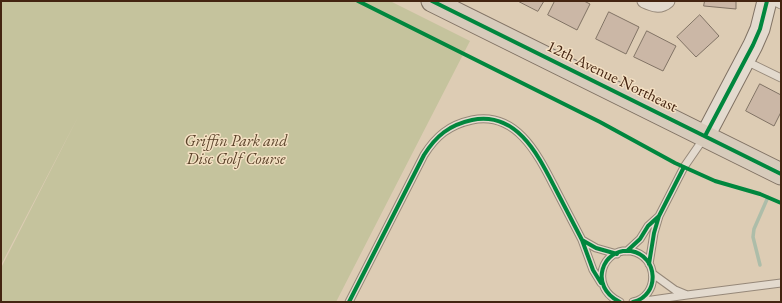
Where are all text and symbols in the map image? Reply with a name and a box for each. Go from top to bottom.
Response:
street label: 12th Avenue Northeast [544,37,680,117]
park label: Griffin Park and Disc Golf Course [185,132,287,170]

